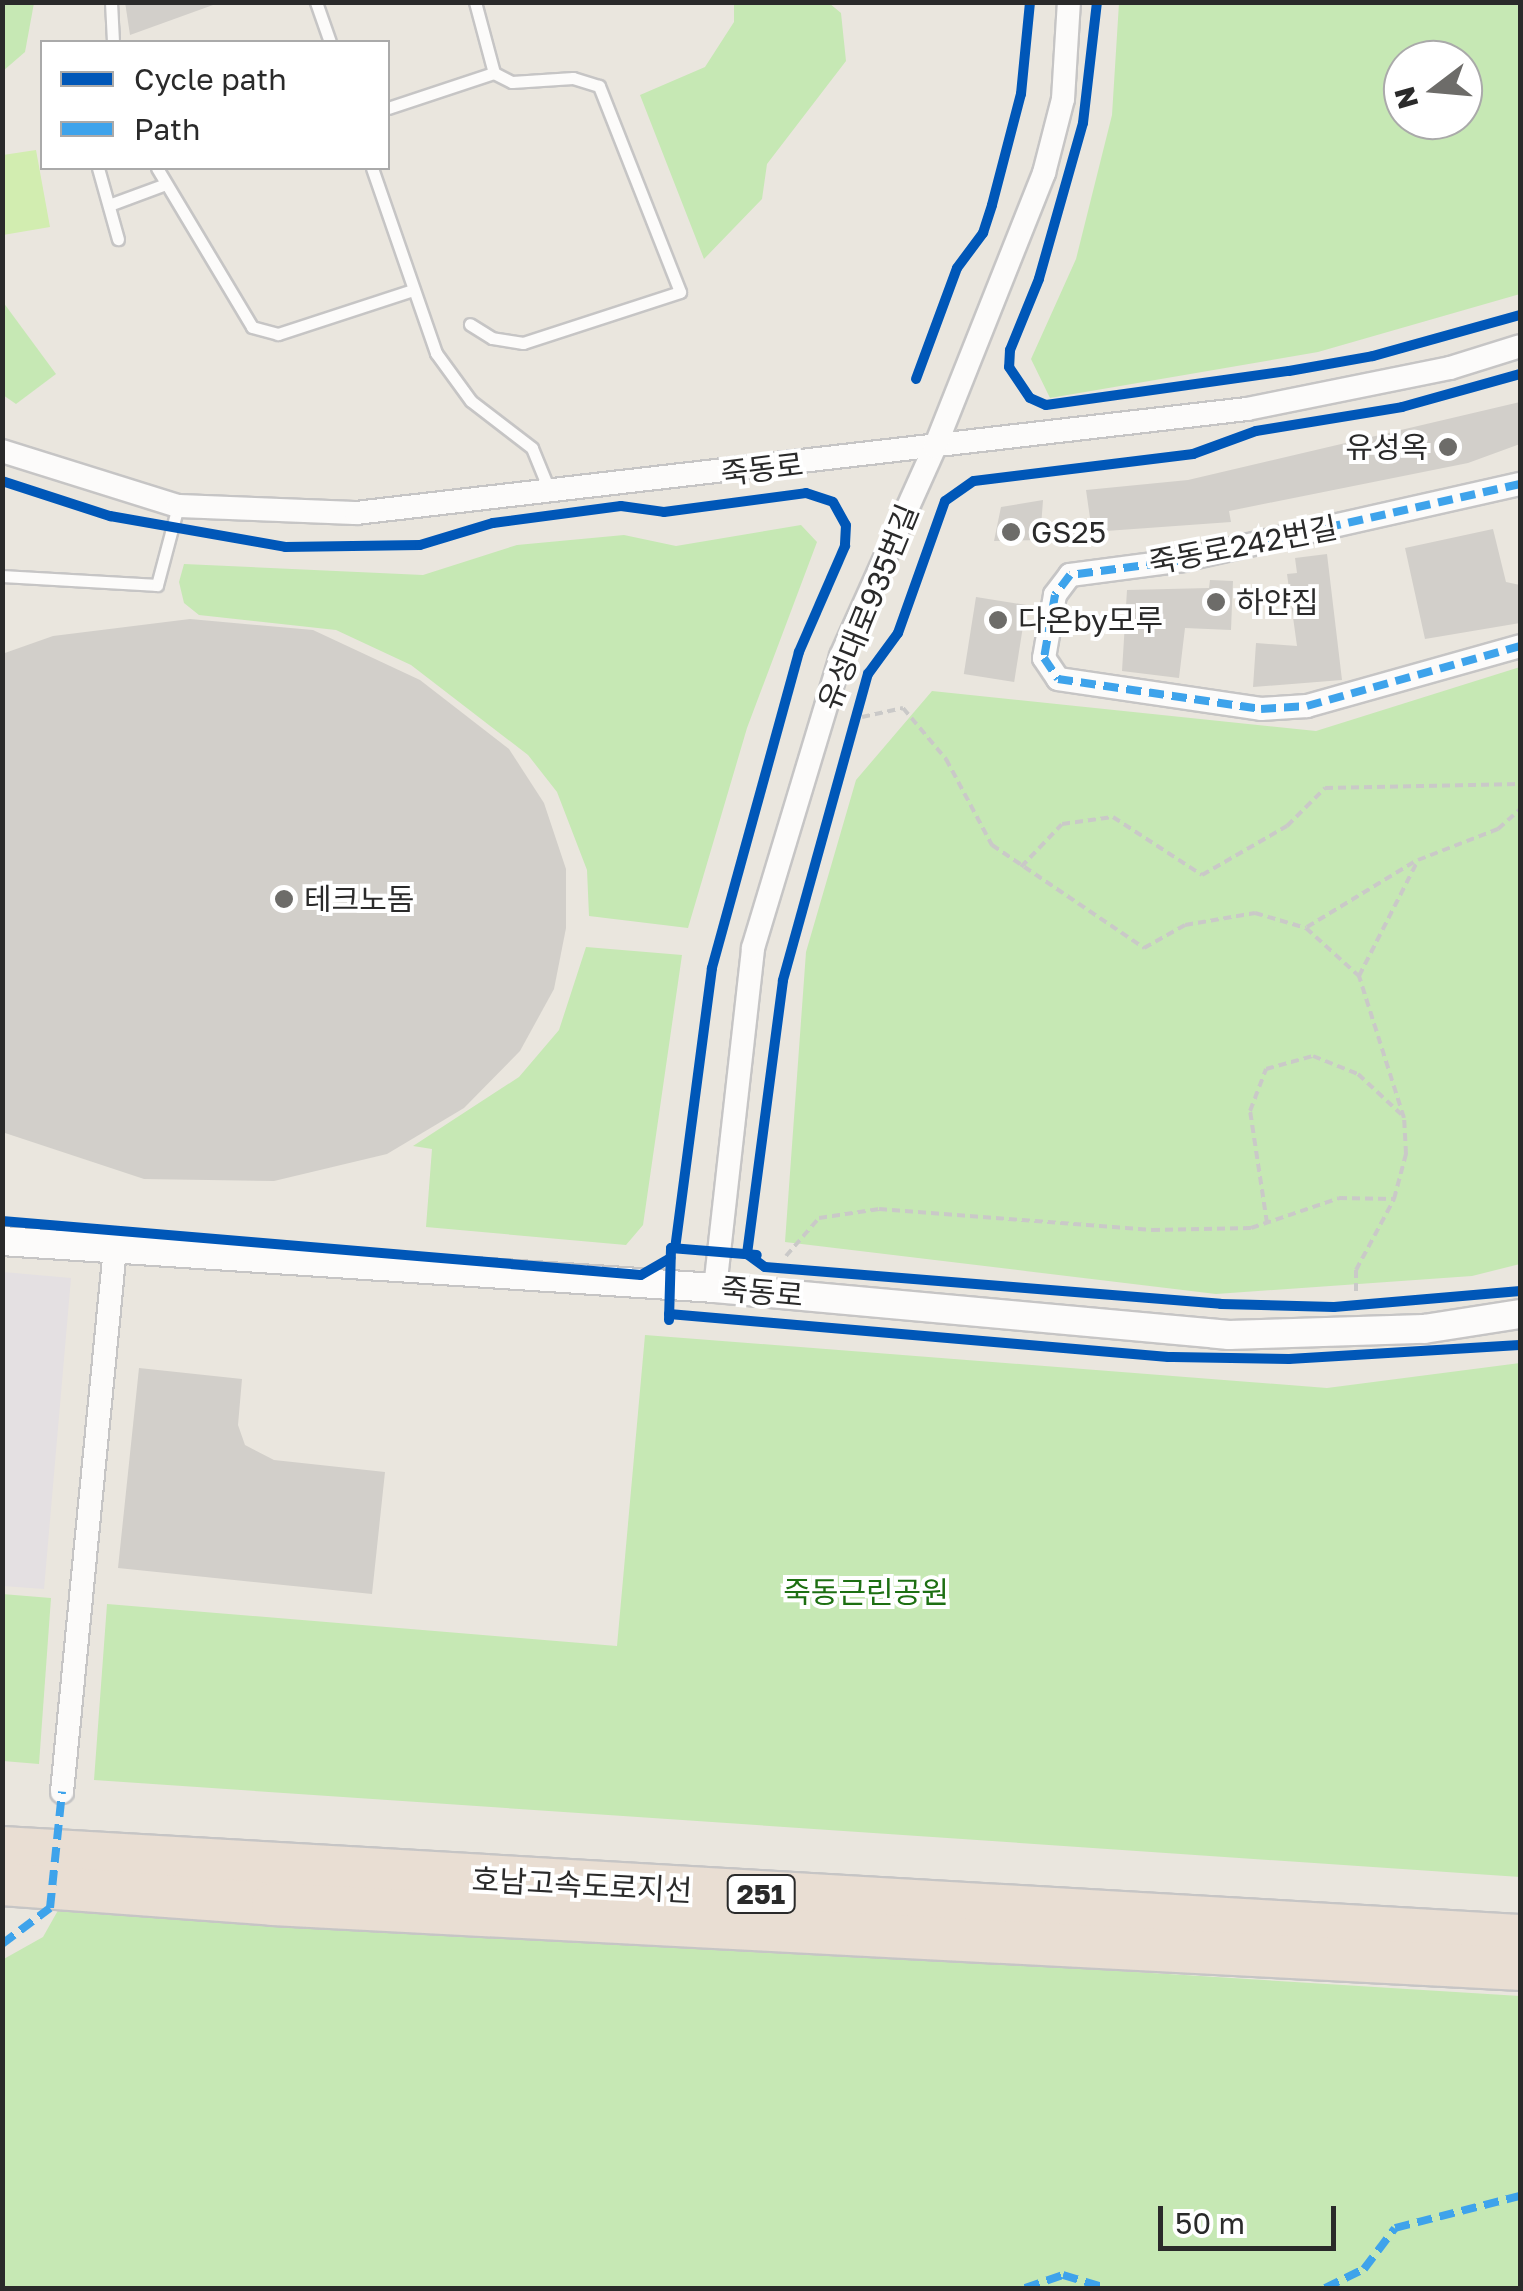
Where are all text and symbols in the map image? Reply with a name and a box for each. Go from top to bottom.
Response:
legend [40,40,390,170]
north arrow [1383,40,1483,140]
text: Cycle path [134,61,287,97]
text: N [1387,83,1424,113]
text: Path [134,111,200,147]
place label: 유성옥 [1345,429,1428,465]
marker: 유성옥 [1437,436,1459,458]
street label: 죽동로 [719,446,805,492]
street label: 유성대로935번길 [810,499,926,715]
street label: 죽동로242번길 [1146,509,1340,581]
place label: GS25 [1031,514,1106,550]
marker: GS25 [1000,521,1022,543]
place label: 하얀집 [1236,584,1319,620]
marker: 하얀집 [1205,591,1227,613]
place label: 다온by모루 [1018,602,1163,638]
marker: 다온by모루 [987,609,1009,631]
place label: 테크노돔 [304,881,414,917]
marker: 테크노돔 [273,888,295,910]
street label: 죽동로 [719,1270,805,1314]
park label: 죽동근린공원 [783,1574,949,1610]
street label: 호남고속도로지선 [471,1861,693,1909]
road number: 251 [726,1871,796,1917]
scale bar [1163,2186,1340,2248]
text: 50 m [1175,2205,1245,2241]

